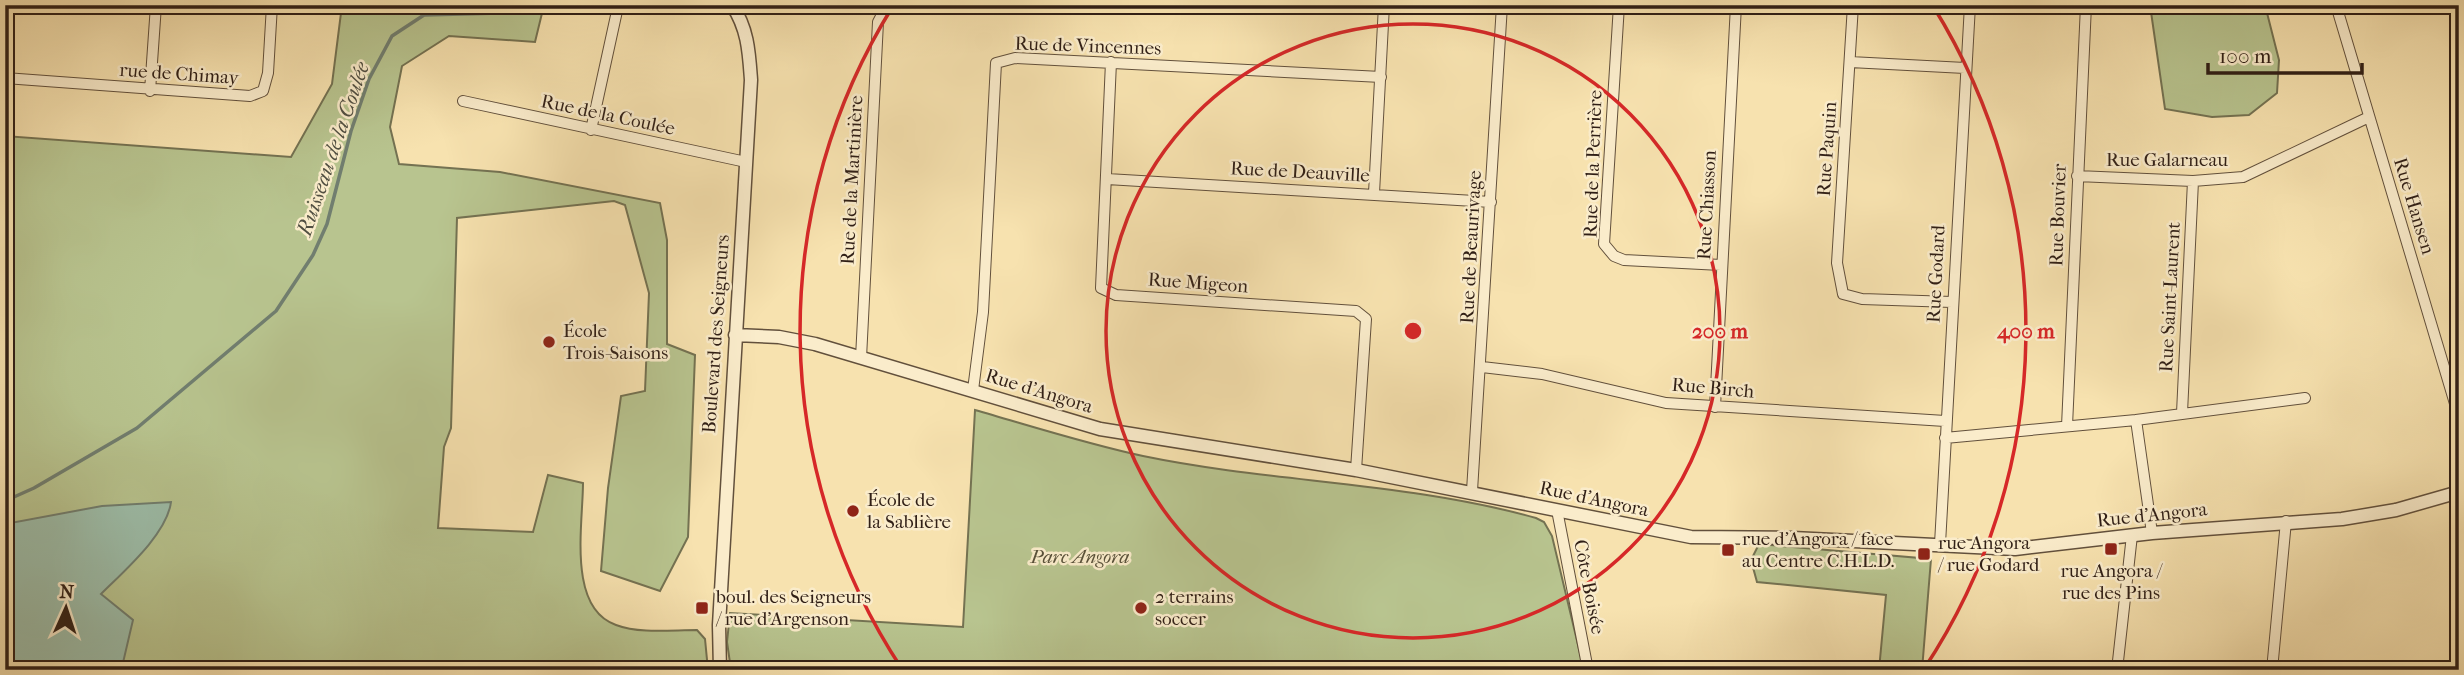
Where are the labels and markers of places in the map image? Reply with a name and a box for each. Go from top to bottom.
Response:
centre of rings [1401,319,1425,343]
place label: École Trois-Saisons [563,320,668,364]
marker: École Trois-Saisons [541,334,557,350]
place label: École de la Sablière [866,489,951,533]
marker: École de la Sablière [845,503,861,519]
place label: rue d'Angora / face au Centre C.H.L.D. [1742,528,1894,572]
place label: rue Angora / rue Godard [1937,532,2040,576]
marker: rue Angora / rue des Pins [2103,541,2119,557]
marker: rue d'Angora / face au Centre C.H.L.D. [1720,542,1736,558]
marker: rue Angora / rue Godard [1916,546,1932,562]
place label: rue Angora / rue des Pins [2061,560,2163,604]
place label: boul. des Seigneurs / rue d'Argenson [715,586,871,630]
place label: 2 terrains soccer [1155,586,1234,630]
marker: boul. des Seigneurs / rue d'Argenson [694,600,710,616]
marker: 2 terrains soccer [1133,600,1149,616]

